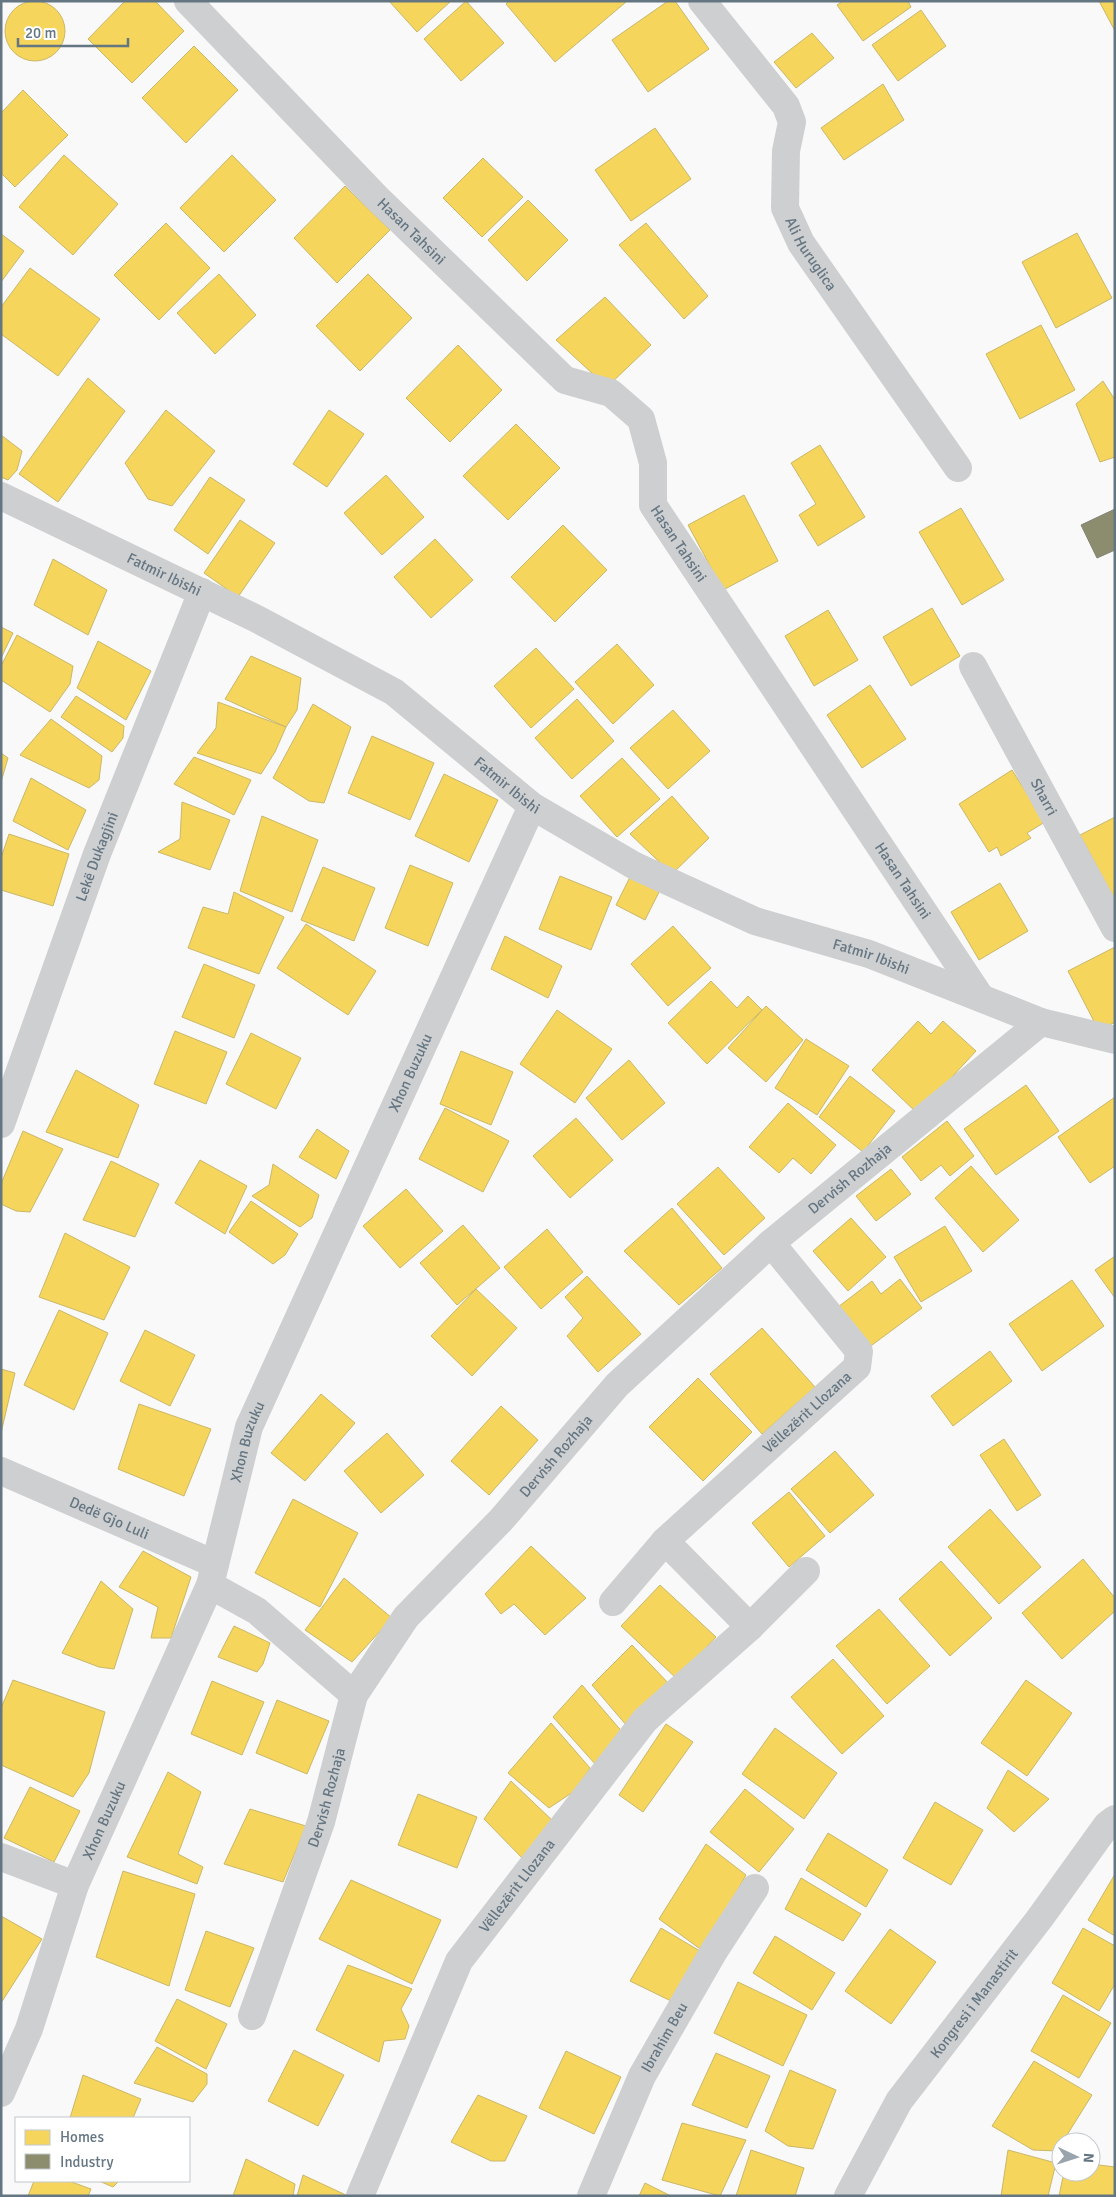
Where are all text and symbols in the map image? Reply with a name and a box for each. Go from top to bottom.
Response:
scale bar [18,15,128,47]
text: 20 m [25,24,56,42]
street label: Hasan Tahsini [373,194,450,269]
street label: Ali Huruglica [781,214,841,294]
street label: Hasan Tahsini [647,502,711,585]
street label: Fatmir Ibishi [124,549,204,600]
street label: Fatmir Ibishi [471,753,543,818]
street label: Sharri [1027,775,1061,819]
street label: Lekë Dukagjini [72,809,122,904]
street label: Hasan Tahsini [871,839,935,922]
street label: Fatmir Ibishi [831,935,912,978]
street label: Xhon Buzuku [385,1031,436,1115]
street label: Dervish Rozhaja [804,1139,895,1218]
street label: Vëllezërit Llozana [759,1367,855,1457]
street label: Xhon Buzuku [227,1398,268,1484]
street label: Dervish Rozhaja [516,1411,596,1501]
street label: Dedë Gjo Luli [67,1493,152,1543]
street label: Dervish Rozhaja [304,1746,349,1850]
street label: Xhon Buzuku [79,1778,130,1862]
street label: Vëllezërit Llozana [475,1835,559,1936]
street label: Kongresi i Manastirit [926,1945,1022,2062]
street label: Ibrahim Beu [637,1999,691,2076]
legend [15,2117,190,2182]
text: Homes [60,2128,104,2146]
north arrow [1051,2132,1101,2182]
text: N [1080,2152,1097,2163]
text: Industry [60,2153,113,2171]

